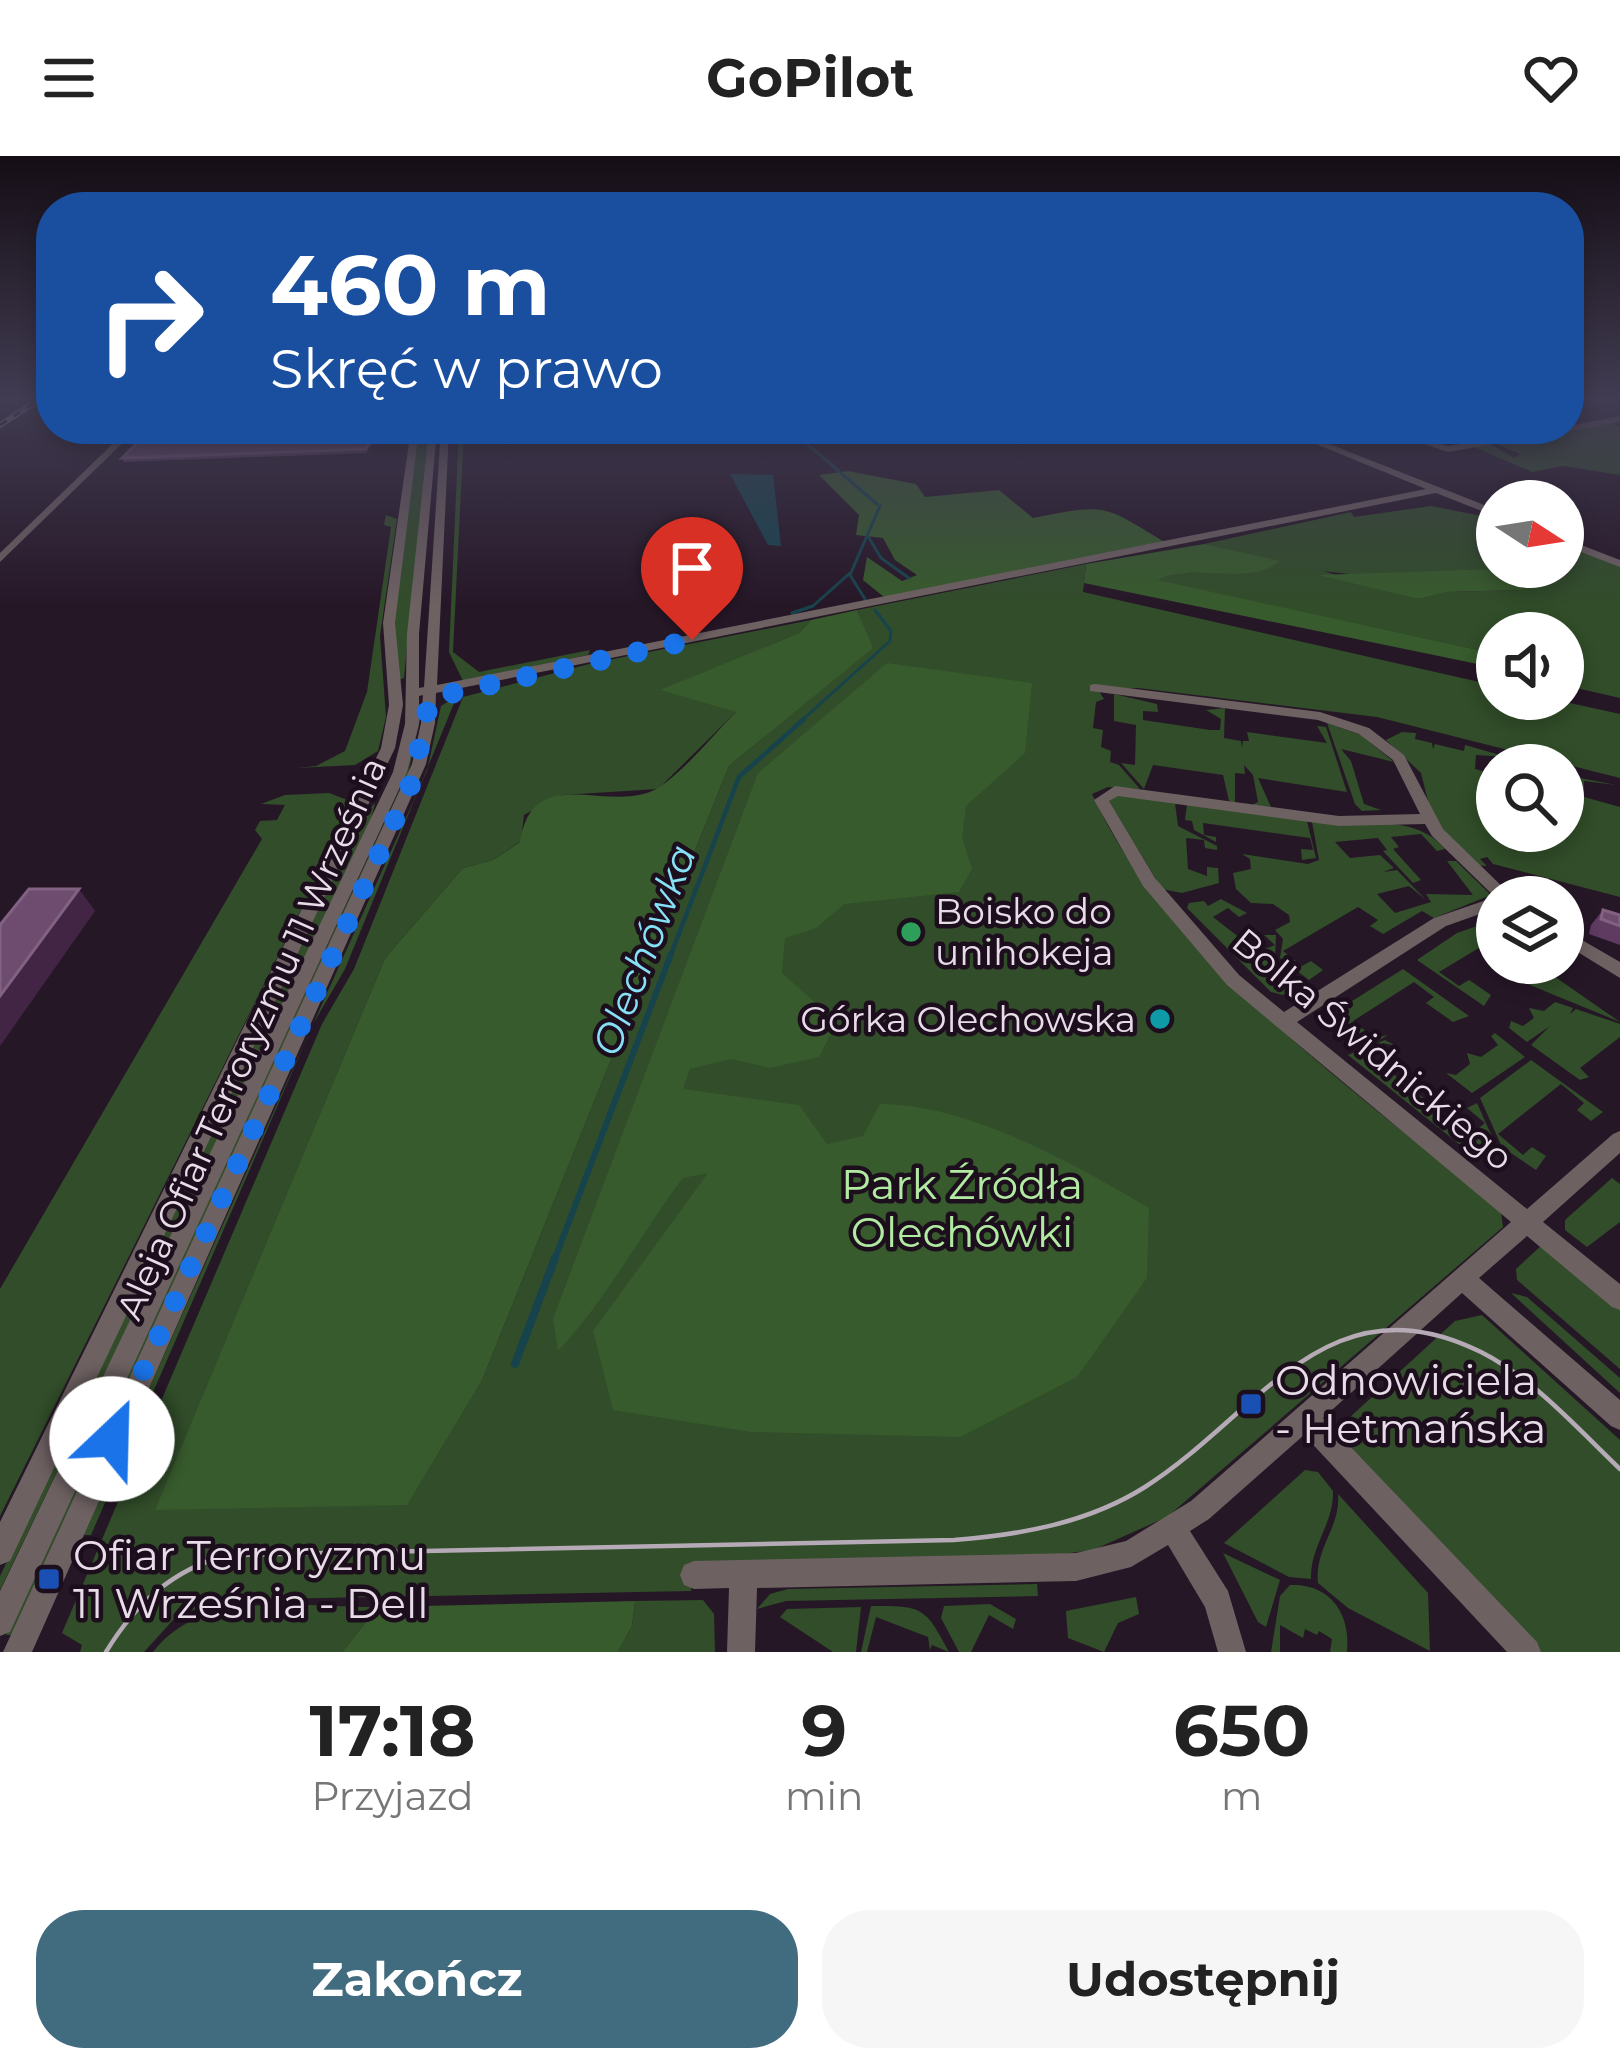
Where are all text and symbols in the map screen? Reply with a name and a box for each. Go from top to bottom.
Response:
icon: menu [36,45,102,111]
text: GoPilot [706,45,914,111]
icon: heart [1518,45,1584,111]
text: 460 m [270,234,550,336]
icon: right [72,240,228,396]
text: Skręć w prawo [270,336,663,402]
north arrow [1476,480,1584,588]
map controls [1476,480,1584,984]
pin [641,517,743,640]
icon: arrive [659,535,725,601]
button: sound [1476,612,1584,720]
button: search [1476,744,1584,852]
street label: Aleja Ofiar Terroryzmu 11 Września [107,750,395,1326]
water label: Olechówka [582,838,706,1062]
button: layers [1476,876,1584,984]
place label: Boisko do unihokeja [935,889,1113,974]
marker: Boisko do unihokeja [898,919,924,945]
street label: Bolka Świdnickiego [1224,919,1522,1179]
place label: Górka Olechowska [800,997,1136,1041]
marker: Górka Olechowska [1147,1006,1173,1032]
park label: Park Źródła Olechówki [841,1158,1083,1258]
place label: Odnowiciela - Hetmańska [1275,1354,1546,1454]
position arrow [49,1376,175,1502]
marker: Odnowiciela - Hetmańska [1238,1391,1264,1417]
place label: Ofiar Terroryzmu 11 Września - Dell [73,1529,429,1629]
marker: Ofiar Terroryzmu 11 Września - Dell [36,1566,62,1592]
text: 17:18 [310,1686,476,1774]
text: 9 [801,1686,847,1774]
text: 650 [1173,1686,1310,1774]
text: Przyjazd [312,1772,474,1820]
text: min [785,1772,863,1820]
text: m [1221,1772,1262,1820]
button: Zakończ [36,1910,798,2048]
button: Udostępnij [822,1910,1584,2048]

